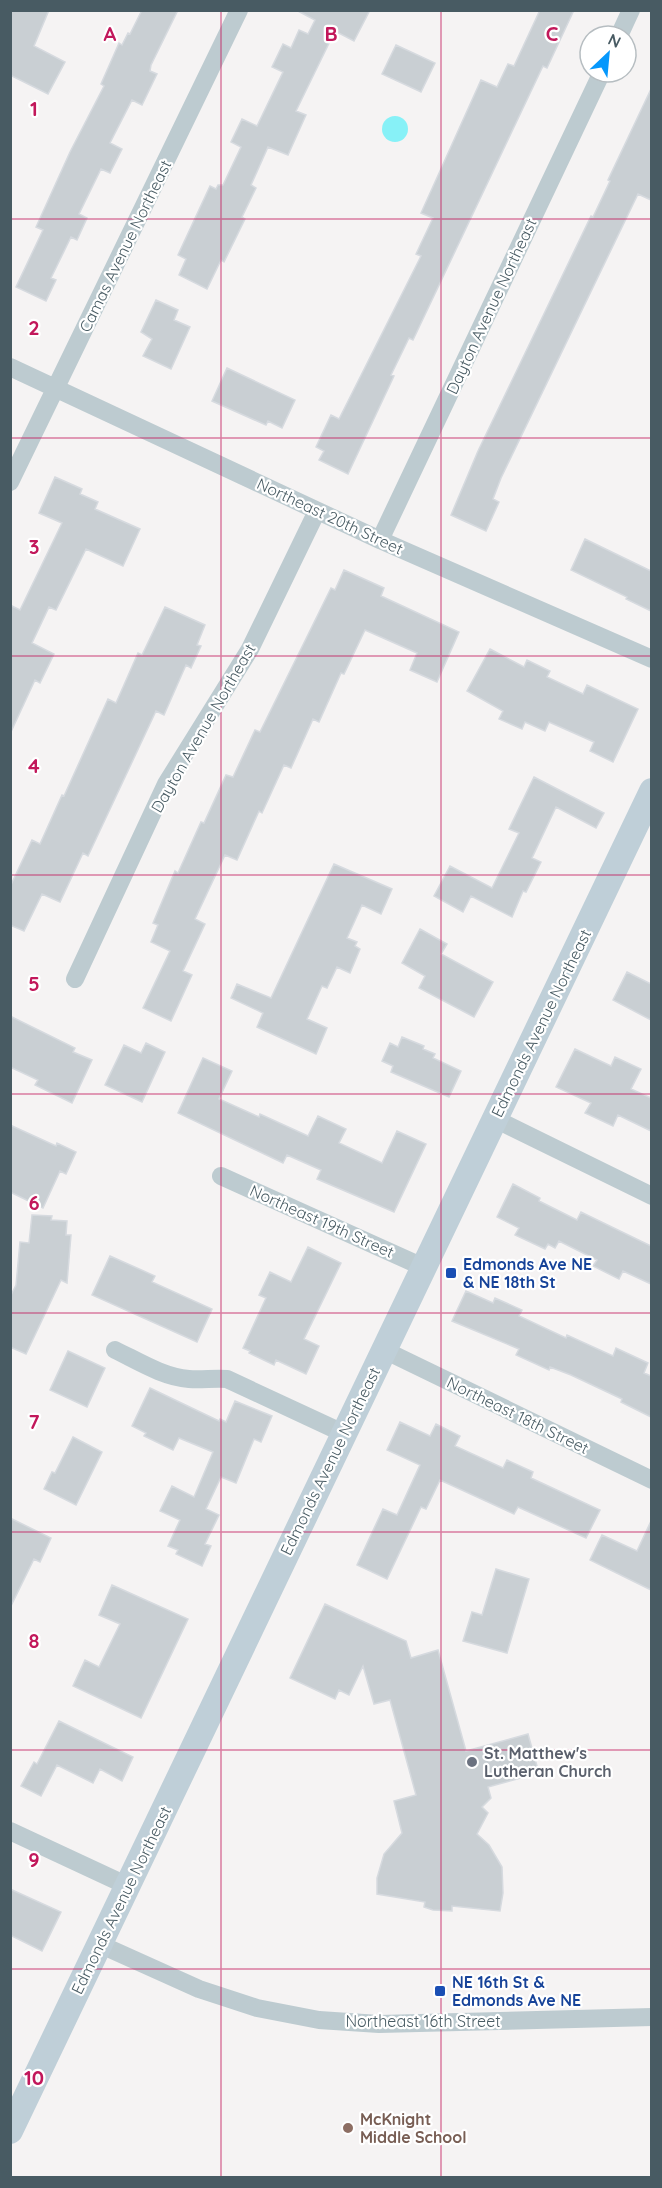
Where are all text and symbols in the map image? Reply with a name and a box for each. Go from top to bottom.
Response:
text: A [104,21,117,46]
text: B [324,21,338,46]
text: C [546,21,559,46]
north arrow [578,24,638,84]
text: N [605,29,624,52]
text: 1 [30,96,38,121]
street label: Camas Avenue Northeast [75,157,175,335]
street label: Dayton Avenue Northeast [441,215,541,397]
text: 2 [28,315,40,340]
street label: Northeast 20th Street [254,473,406,559]
text: 3 [29,534,39,559]
street label: Dayton Avenue Northeast [146,640,260,816]
text: 4 [28,753,40,778]
street label: Edmonds Avenue Northeast [487,926,595,1120]
text: 5 [28,971,40,996]
street label: Northeast 19th Street [247,1180,397,1262]
text: 6 [28,1190,40,1215]
place label: Edmonds Ave NE & NE 18th St [463,1254,592,1292]
marker: Edmonds Ave NE & NE 18th St [444,1266,458,1280]
street label: Edmonds Avenue Northeast [276,1364,384,1558]
street label: Northeast 18th Street [444,1372,592,1458]
text: 7 [29,1409,40,1434]
text: 8 [29,1628,40,1653]
place label: St. Matthew's Lutheran Church [484,1743,612,1781]
marker: St. Matthew's Lutheran Church [465,1755,479,1769]
street label: Edmonds Avenue Northeast [67,1803,175,1997]
text: 9 [28,1847,40,1872]
place label: NE 16th St & Edmonds Ave NE [452,1972,581,2010]
marker: NE 16th St & Edmonds Ave NE [433,1984,447,1998]
street label: Northeast 16th Street [345,2011,501,2031]
text: 10 [24,2065,44,2090]
place label: McKnight Middle School [360,2109,467,2147]
marker: McKnight Middle School [341,2121,355,2135]

